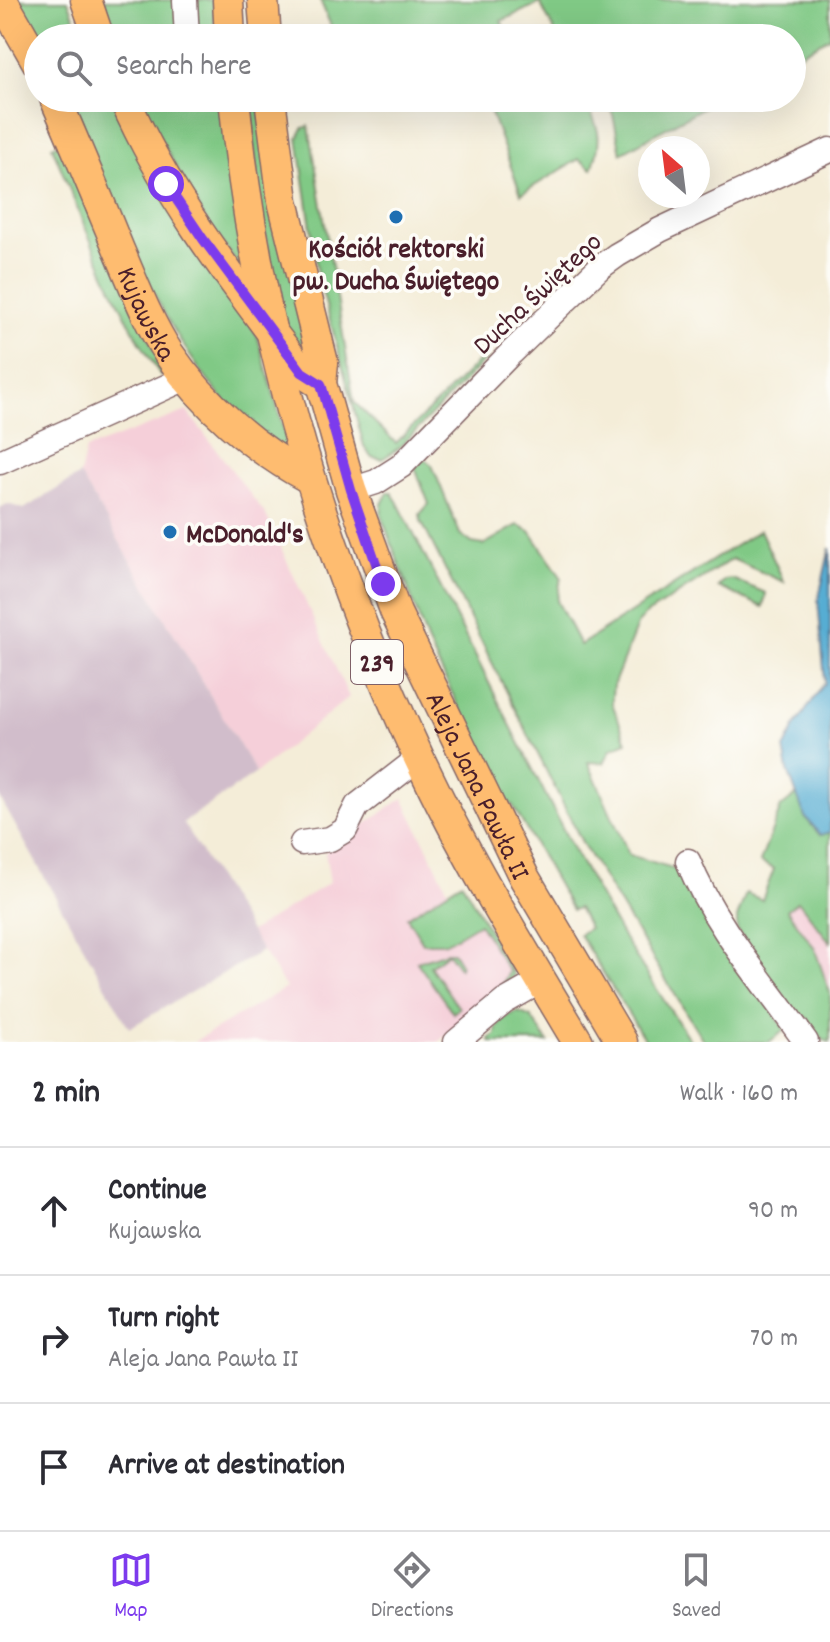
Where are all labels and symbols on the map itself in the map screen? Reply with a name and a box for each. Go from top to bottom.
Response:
north arrow [638,136,710,208]
route start [148,166,184,202]
marker: Kościół rektorski pw. Ducha Świętego [387,208,405,226]
street label: Ducha Świętego [466,225,613,366]
place label: Kościół rektorski pw. Ducha Świętego [293,232,499,304]
street label: Kujawska [103,262,184,371]
place label: McDonald's [186,517,304,557]
marker: McDonald's [161,523,179,541]
route end [365,566,401,602]
road number: 239 [351,640,403,684]
street label: Aleja Jana Pawła II [412,686,538,888]

